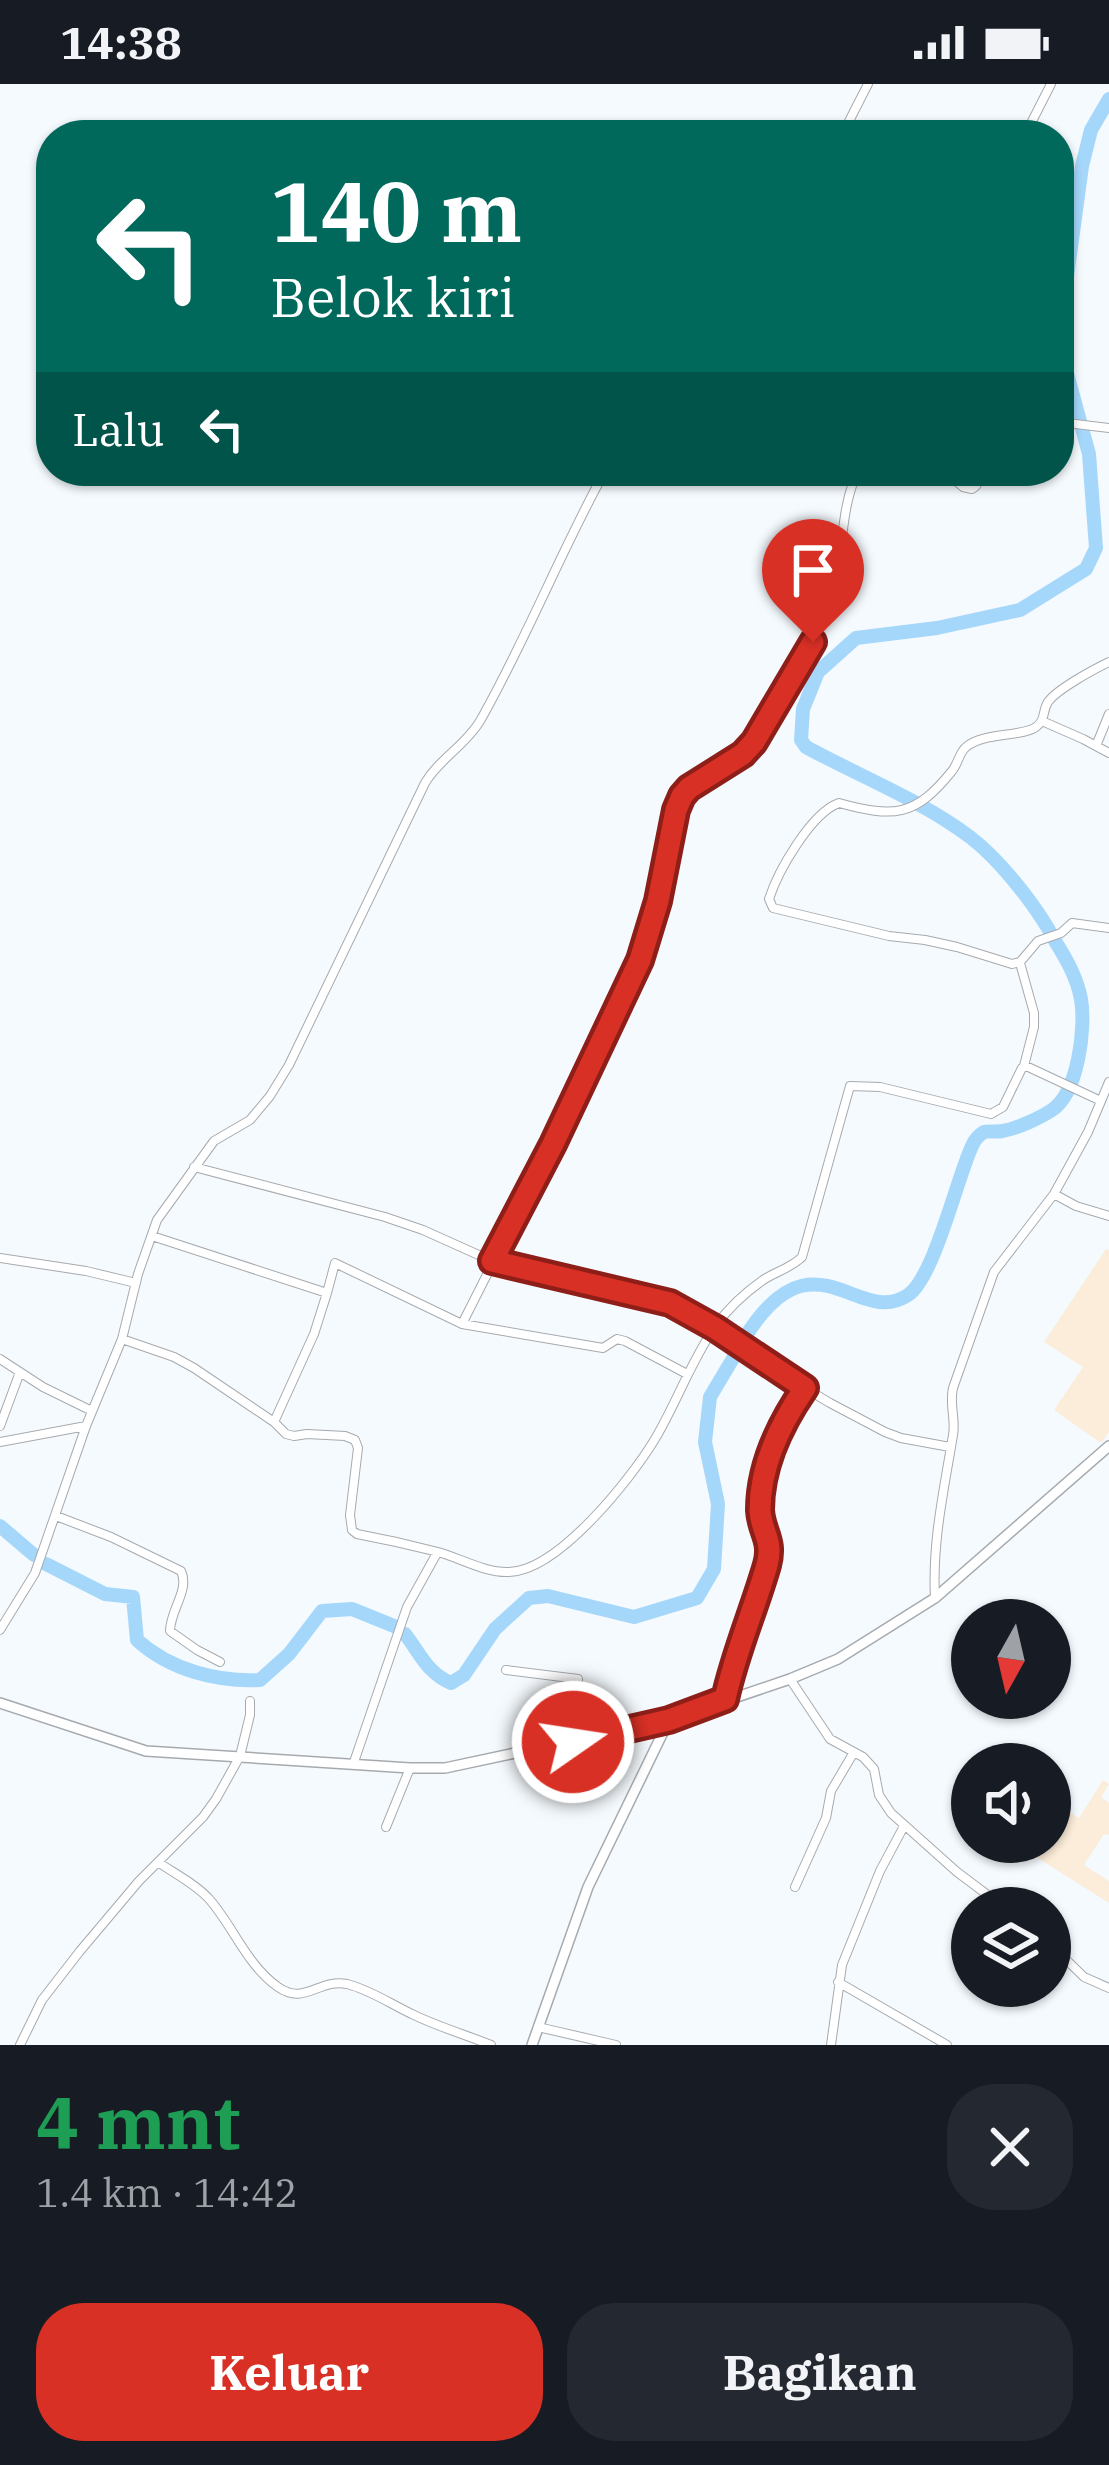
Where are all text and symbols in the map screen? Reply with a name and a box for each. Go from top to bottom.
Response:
text: 14:38 [60,13,182,71]
text: 140 m [270,156,522,265]
icon: left [72,168,228,324]
text: Belok kiri [270,262,515,332]
icon: left [189,396,255,462]
text: Lalu [72,400,165,458]
pin [762,519,864,642]
icon: arrive [780,537,846,603]
north arrow [951,1599,1071,1719]
map controls [951,1599,1071,2007]
position arrow [510,1679,636,1805]
button: sound [951,1743,1071,1863]
button: layers [951,1887,1071,2007]
text: 4 mnt [36,2075,240,2169]
button: close [947,2084,1073,2210]
text: 1.4 km · 14:42 [36,2167,298,2218]
button: Keluar [36,2303,543,2441]
button: Bagikan [567,2303,1073,2441]

